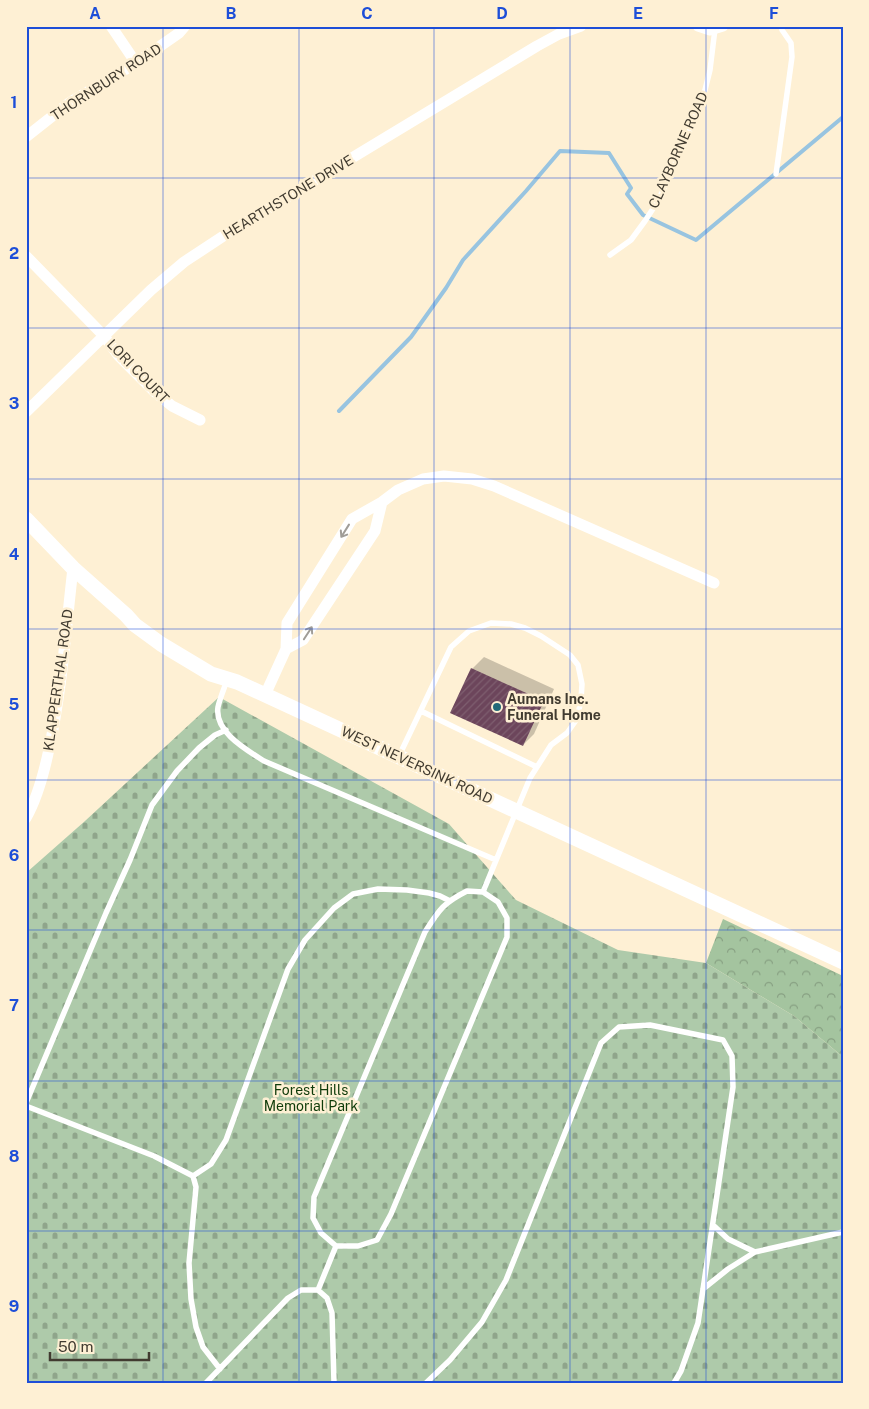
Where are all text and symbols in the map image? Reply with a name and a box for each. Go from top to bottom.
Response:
text: A [89,4,101,23]
text: B [226,4,237,23]
text: C [361,4,373,23]
text: D [496,4,508,23]
text: E [633,4,643,23]
text: F [769,4,779,23]
street label: THORNBURY ROAD [48,40,164,124]
street label: CLAYBORNE ROAD [645,89,711,211]
text: 1 [11,93,17,112]
street label: HEARTHSTONE DRIVE [220,152,356,242]
text: 2 [9,244,19,263]
street label: LORI COURT [104,336,172,406]
text: 3 [9,394,19,413]
one-way arrow [339,524,349,538]
text: 4 [9,545,20,564]
street label: KLAPPERTHAL ROAD [40,608,76,752]
one-way arrow [303,626,313,640]
place label: Aumans Inc. Funeral Home [507,691,601,723]
text: 5 [9,695,20,714]
marker: Aumans Inc. Funeral Home [491,701,503,713]
street label: WEST NEVERSINK ROAD [339,723,495,807]
text: 6 [9,846,19,865]
text: 7 [9,996,19,1015]
park label: Forest Hills Memorial Park [264,1082,358,1114]
text: 8 [9,1147,20,1166]
text: 9 [9,1297,19,1316]
scale bar [50,1329,149,1361]
text: 50 m [58,1338,93,1355]

